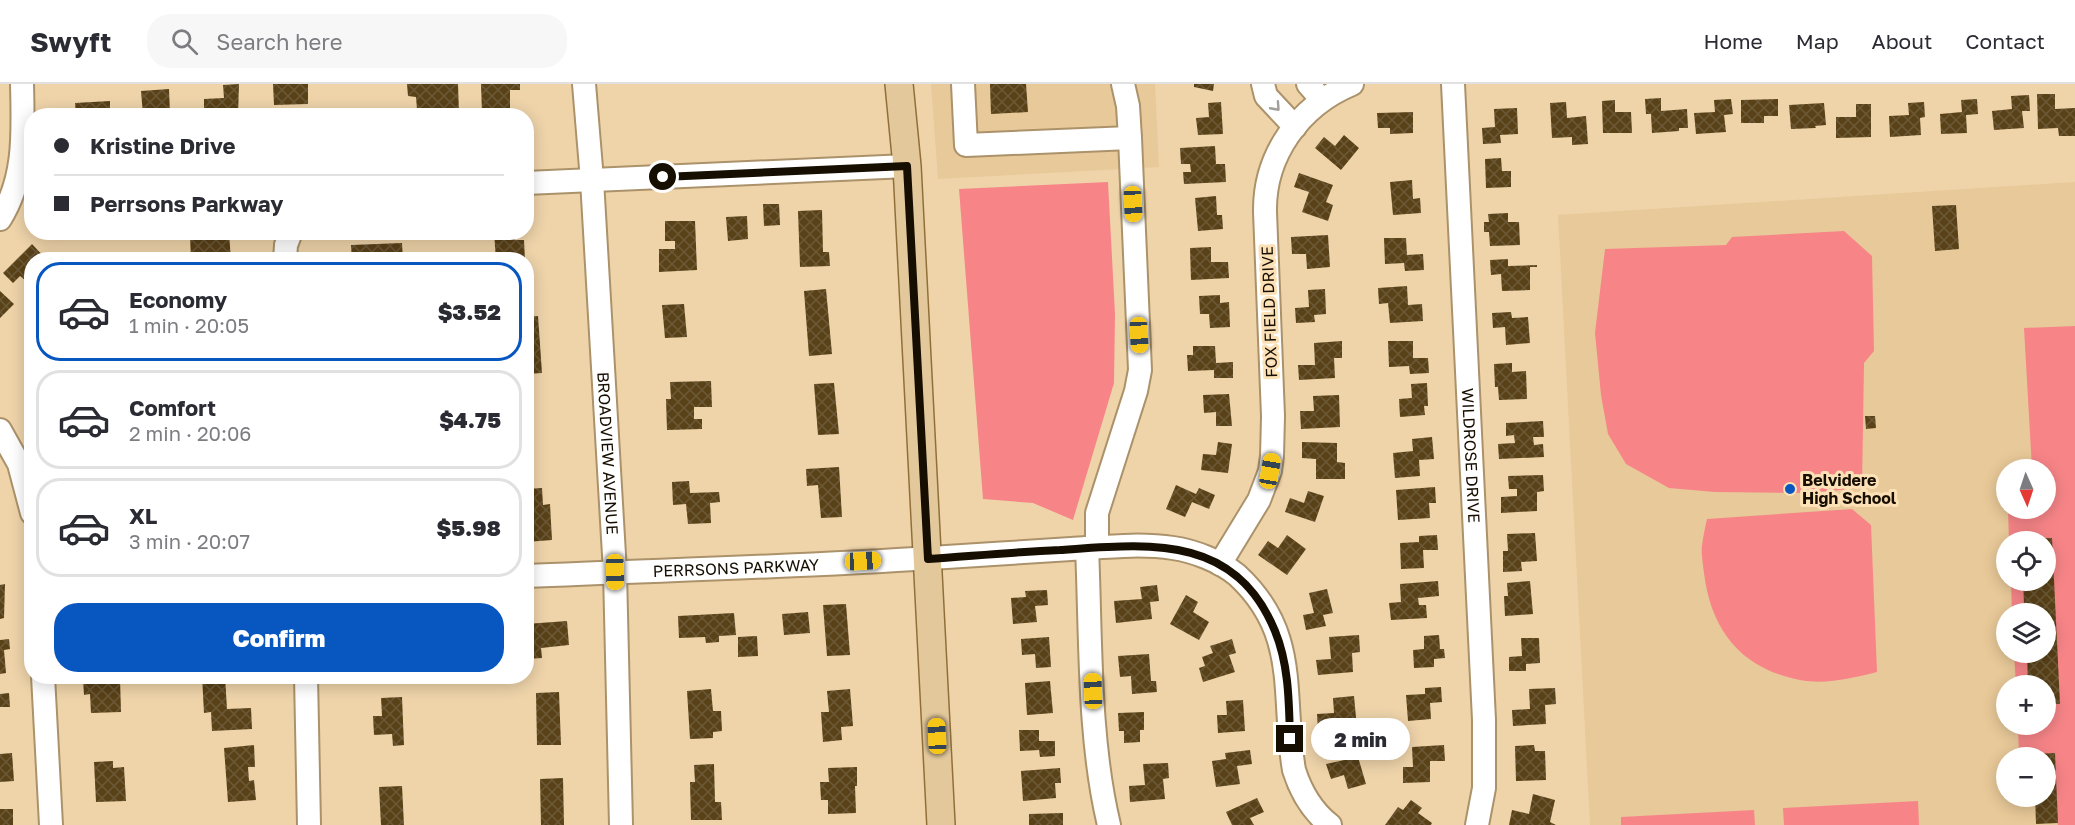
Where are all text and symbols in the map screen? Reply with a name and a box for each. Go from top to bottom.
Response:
search box [147,14,567,68]
text: Swyft [30,25,111,58]
icon: search [168,25,201,58]
text: Search here [216,28,342,55]
text: Home [1703,28,1763,54]
text: Map [1796,28,1839,54]
text: About [1872,28,1932,54]
text: Contact [1965,28,2045,54]
one-way arrow [1269,100,1280,110]
text: Kristine Drive [90,132,235,159]
route start [649,163,676,190]
car [1123,186,1143,222]
text: Perrsons Parkway [90,190,283,217]
street label: FOX FIELD DRIVE [1257,246,1281,378]
icon: car [57,285,111,339]
text: Economy [129,286,227,313]
text: $3.52 [438,298,501,325]
text: 1 min · 20:05 [129,313,249,337]
car [1129,317,1149,353]
street label: BROADVIEW AVENUE [593,371,623,535]
street label: WILDROSE DRIVE [1458,388,1484,524]
icon: car [57,393,111,447]
text: Comfort [129,394,216,421]
text: $4.75 [439,406,501,433]
text: 2 min · 20:06 [129,421,251,445]
car [1258,452,1282,490]
north arrow [1996,459,2056,519]
map controls [1996,459,2056,807]
place label: Belvidere High School [1802,470,1897,508]
marker: Belvidere High School [1783,482,1797,496]
icon: car [57,501,111,555]
text: XL [129,502,157,529]
text: $5.98 [436,514,501,541]
text: 3 min · 20:07 [129,529,250,553]
button: locate [1996,531,2056,591]
car [845,551,881,571]
car [606,554,624,590]
street label: PERRSONS PARKWAY [652,554,820,581]
button: Confirm [54,603,504,672]
button: layers [1996,603,2056,663]
car [1083,673,1103,709]
button: + [1996,675,2056,735]
car [927,718,947,754]
callout: 2 min [1311,718,1410,760]
route end [1276,725,1303,752]
text: 2 min [1334,727,1387,751]
button: − [1996,747,2056,807]

